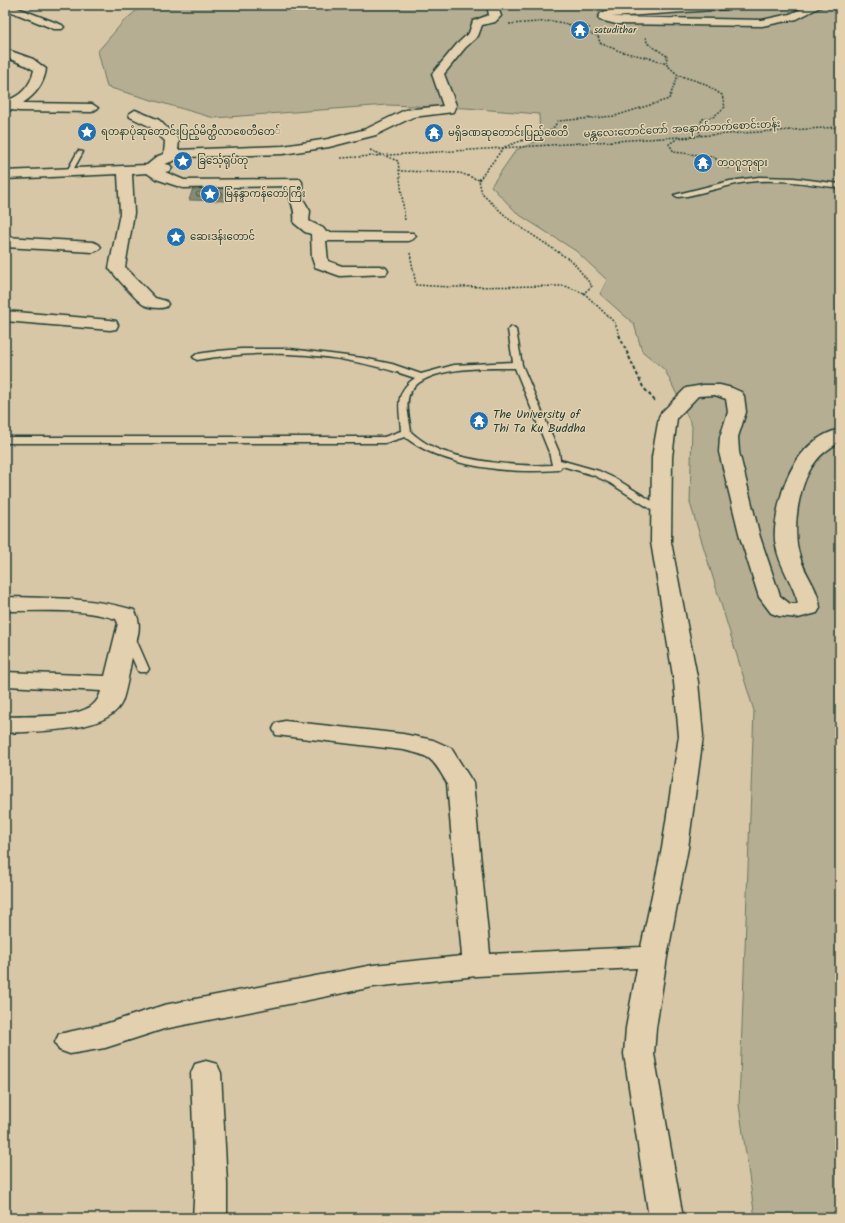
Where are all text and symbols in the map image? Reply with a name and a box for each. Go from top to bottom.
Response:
temple icon: satudithar [569,19,591,41]
place label: satudithar [594,22,637,38]
street label: မန္တလေးတောင်တော် အနောက်ဘက်စောင်းတန်း [583,116,781,142]
place icon: ရတနာပုံဆုတောင်းပြည့်မိတ္ထီလာစေတီတေ် [76,121,98,143]
temple icon: မရှိခဏဆုတောင်းပြည့်စေတီ [423,122,445,144]
place label: ရတနာပုံဆုတောင်းပြည့်မိတ္ထီလာစေတီတေ် [101,124,281,140]
place label: မရှိခဏဆုတောင်းပြည့်စေတီ [448,125,568,141]
place icon: ခြင်္သေ့ရုပ်တု [172,150,194,172]
temple icon: တဝဂူဘုရား [692,152,714,174]
place label: ခြင်္သေ့ရုပ်တု [197,153,248,169]
place label: တဝဂူဘုရား [717,155,768,171]
place icon: မြနန္ဒာကန်တော်ကြီး [199,183,221,205]
place label: မြနန္ဒာကန်တော်ကြီး [224,186,306,202]
place icon: ဆေးဒန်းတောင် [165,226,187,248]
place label: ဆေးဒန်းတောင် [190,229,255,245]
place label: The University of Thi Ta Ku Buddha [493,405,586,438]
temple icon: The University of Thi Ta Ku Buddha [468,410,490,432]

